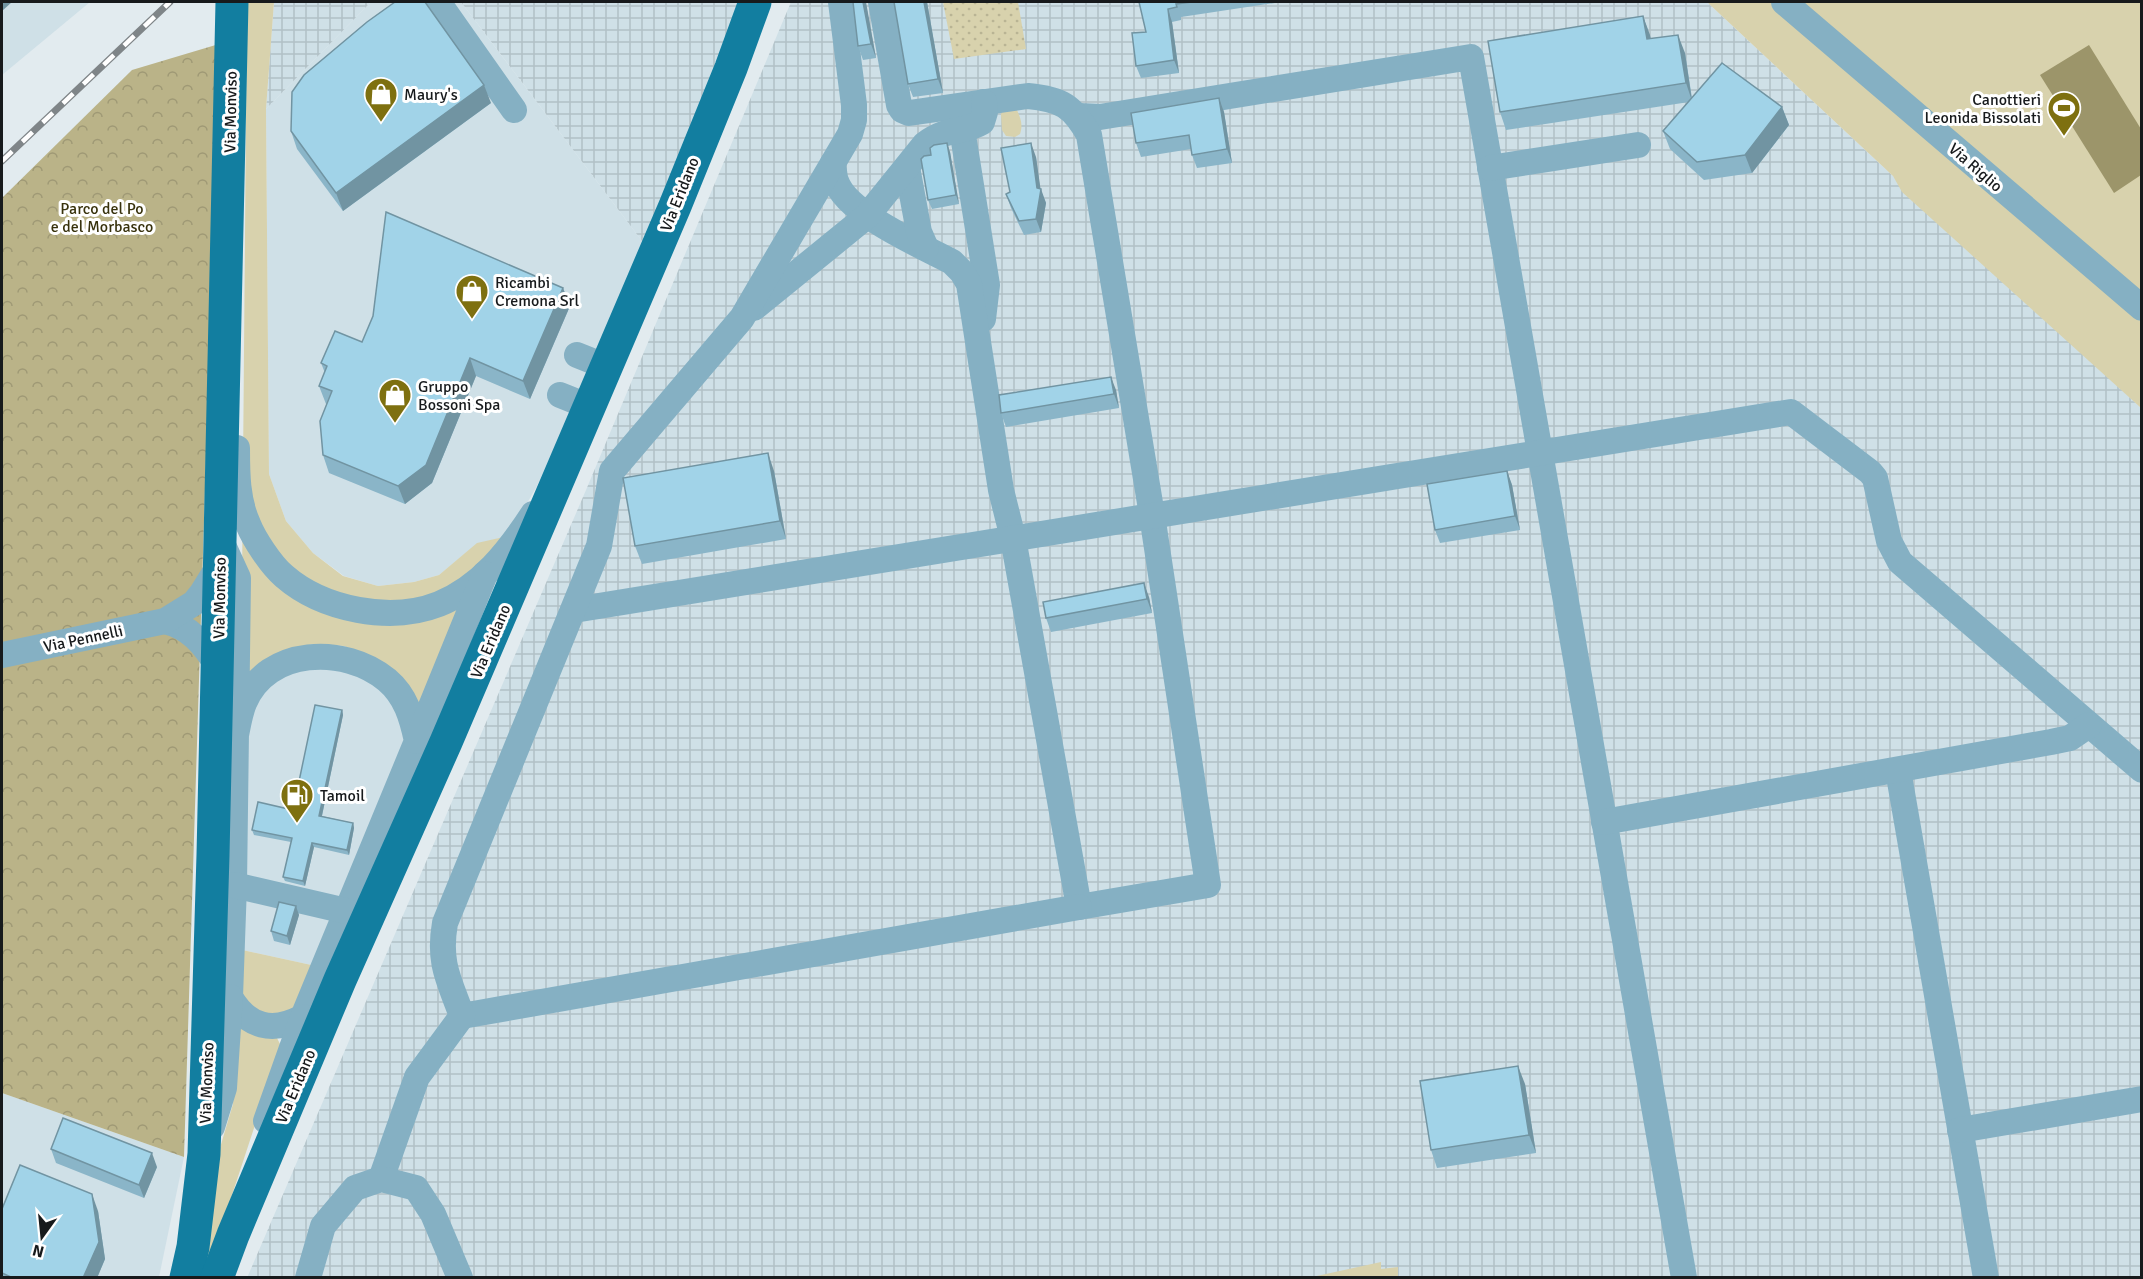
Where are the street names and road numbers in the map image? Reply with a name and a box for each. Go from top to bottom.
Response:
street label: Via Monviso [220,71,242,153]
street label: Via Riglio [1944,139,2006,197]
street label: Via Eridano [656,154,704,234]
street label: Via Monviso [209,557,231,639]
street label: Via Eridano [466,601,515,681]
street label: Via Pennelli [42,621,125,657]
street label: Via Monviso [196,1042,218,1124]
street label: Via Eridano [271,1046,320,1126]

